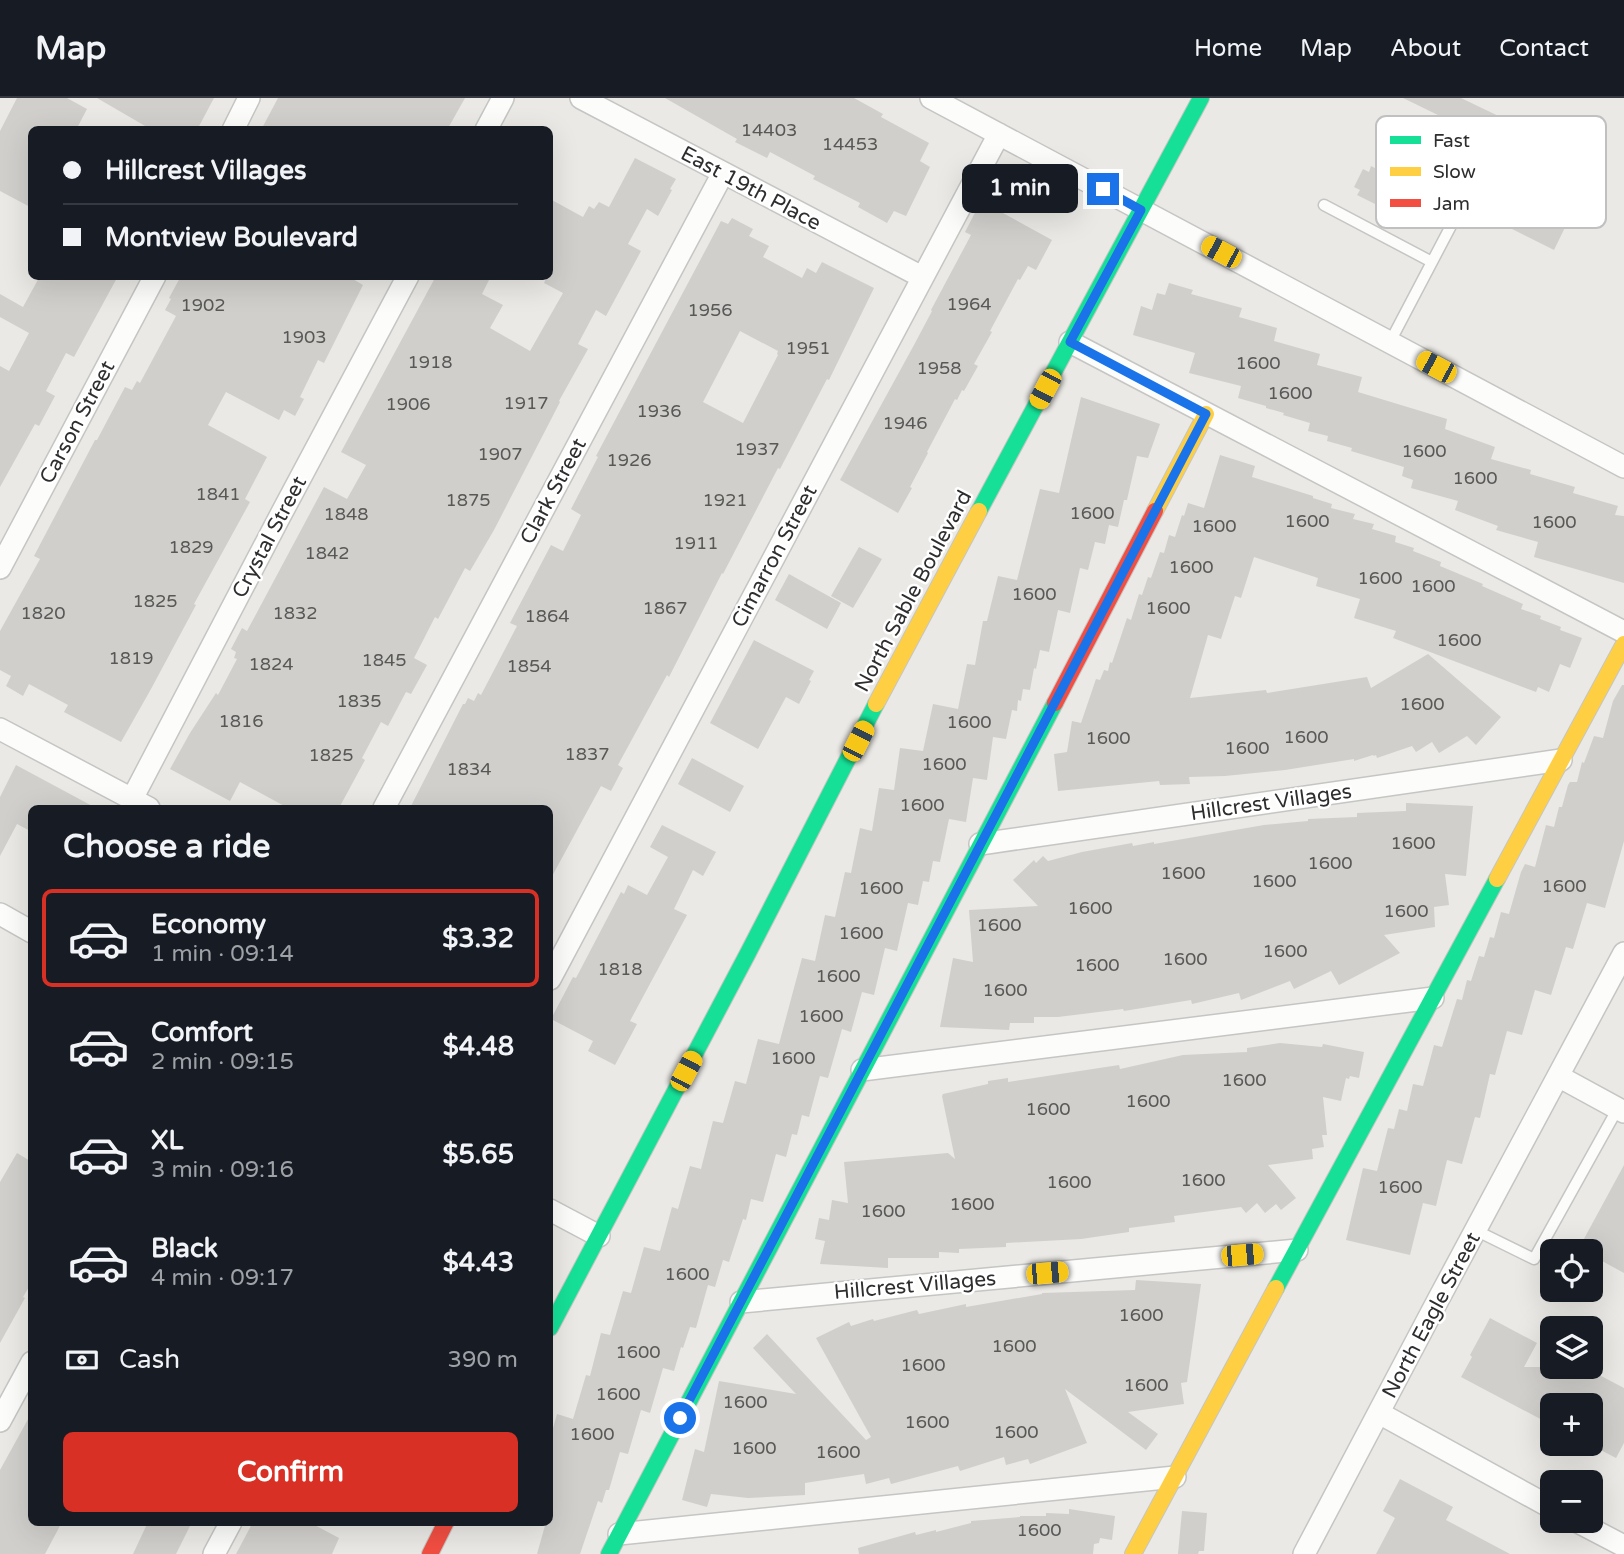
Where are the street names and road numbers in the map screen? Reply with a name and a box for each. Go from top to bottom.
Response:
street label: East 19th Place [676,141,825,236]
street label: Carson Street [35,357,120,488]
street label: Clark Street [515,434,592,549]
street label: Crystal Street [227,472,312,602]
street label: Cimarron Street [726,481,823,632]
street label: North Sable Boulevard [850,486,977,696]
street label: Hillcrest Villages [1189,779,1353,826]
street label: North Eagle Street [1377,1228,1486,1403]
street label: Hillcrest Villages [833,1266,997,1305]

